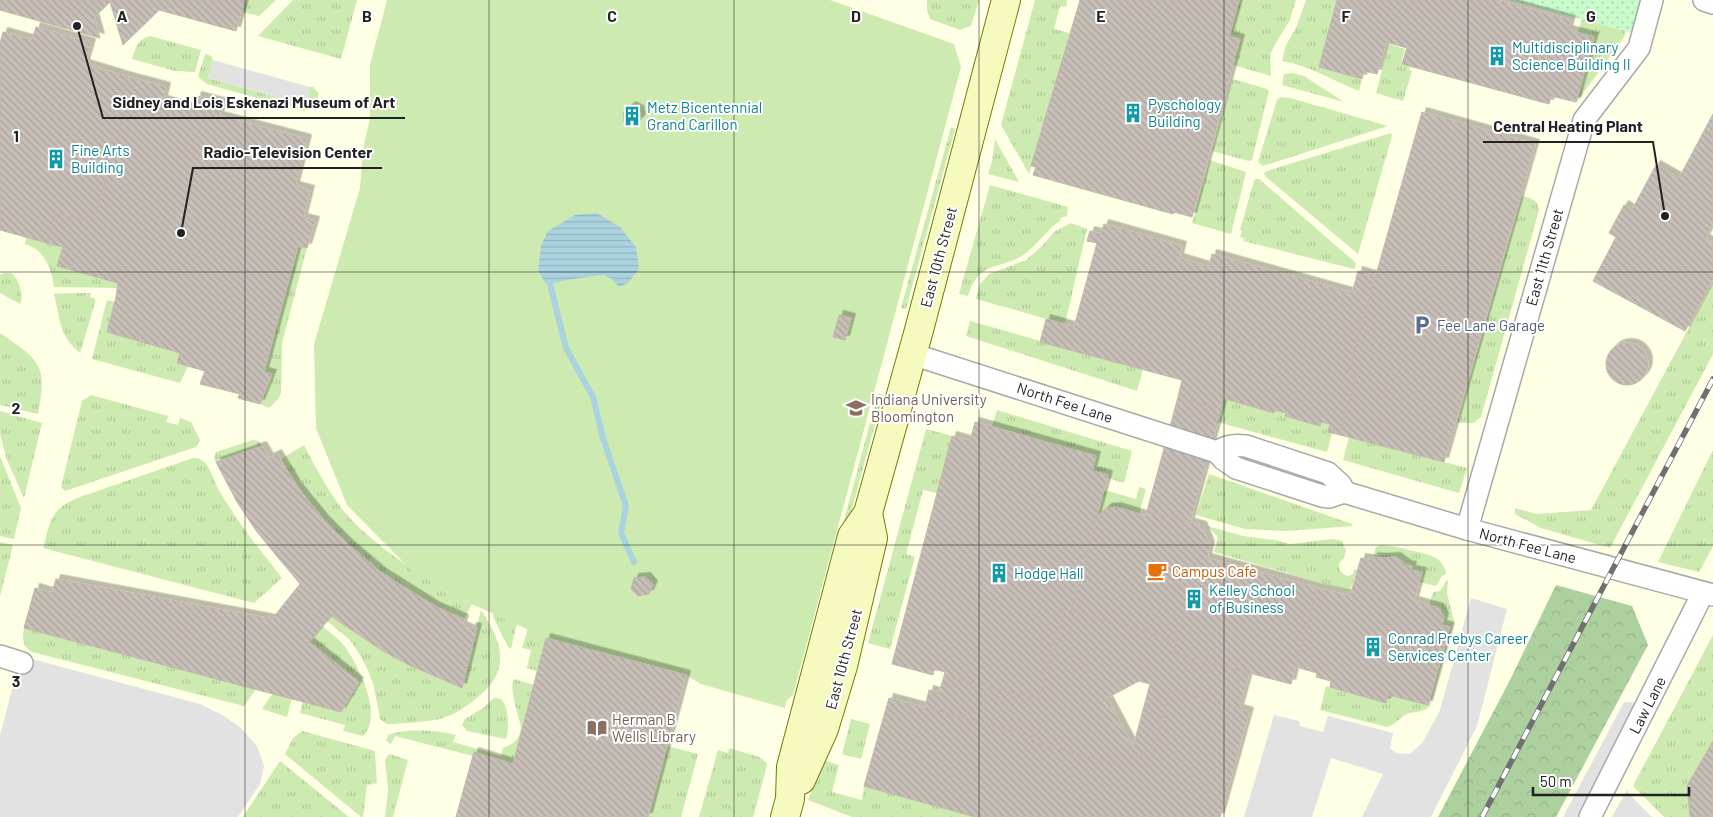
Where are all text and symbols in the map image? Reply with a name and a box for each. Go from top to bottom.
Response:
text: A [117,6,128,25]
text: B [362,6,372,25]
text: C [607,6,617,25]
text: D [851,6,861,25]
text: E [1096,6,1106,25]
text: F [1342,6,1351,25]
text: G [1586,6,1596,25]
place label: Multidisciplinary Science Building II [1512,38,1631,73]
building icon: Multidisciplinary Science Building II [1486,45,1508,67]
callout: Sidney and Lois Eskenazi Museum of Art [103,87,405,118]
text: Sidney and Lois Eskenazi Museum of Art [113,92,395,111]
place label: Pyschology Building [1148,95,1221,130]
place label: Metz Bicentennial Grand Carillon [647,98,762,133]
building icon: Pyschology Building [1122,102,1144,124]
building icon: Metz Bicentennial Grand Carillon [621,105,643,127]
callout: Central Heating Plant [1483,111,1653,142]
text: Central Heating Plant [1493,116,1643,135]
text: 1 [13,126,19,145]
callout: Radio-Television Center [193,137,382,168]
place label: Fine Arts Building [71,141,130,176]
text: Radio-Television Center [204,142,372,161]
building icon: Fine Arts Building [45,148,67,170]
street label: East 10th Street [916,205,960,309]
street label: East 11th Street [1522,206,1566,308]
parking icon: Fee Lane Garage [1411,314,1433,336]
place label: Fee Lane Garage [1437,316,1545,334]
street label: North Fee Lane [1015,378,1115,426]
place label: Indiana University Bloomington [871,390,987,425]
school or university icon: Indiana University Bloomington [845,397,867,419]
text: 2 [12,398,21,417]
street label: North Fee Lane [1478,523,1578,567]
cafe icon: Campus Cafe [1146,560,1168,582]
building icon: Hodge Hall [988,562,1010,584]
place label: Campus Cafe [1172,562,1257,580]
place label: Hodge Hall [1014,564,1084,582]
place label: Kelley School of Business [1209,581,1295,616]
building icon: Kelley School of Business [1183,588,1205,610]
street label: East 10th Street [821,607,865,711]
place label: Conrad Prebys Career Services Center [1388,629,1529,664]
building icon: Conrad Prebys Career Services Center [1362,636,1384,658]
text: 3 [12,671,20,690]
street label: Law Lane [1625,673,1669,737]
place label: Herman B Wells Library [612,710,696,745]
library icon: Herman B Wells Library [586,717,608,739]
scale bar [1533,764,1689,796]
text: 50 m [1540,772,1572,790]

